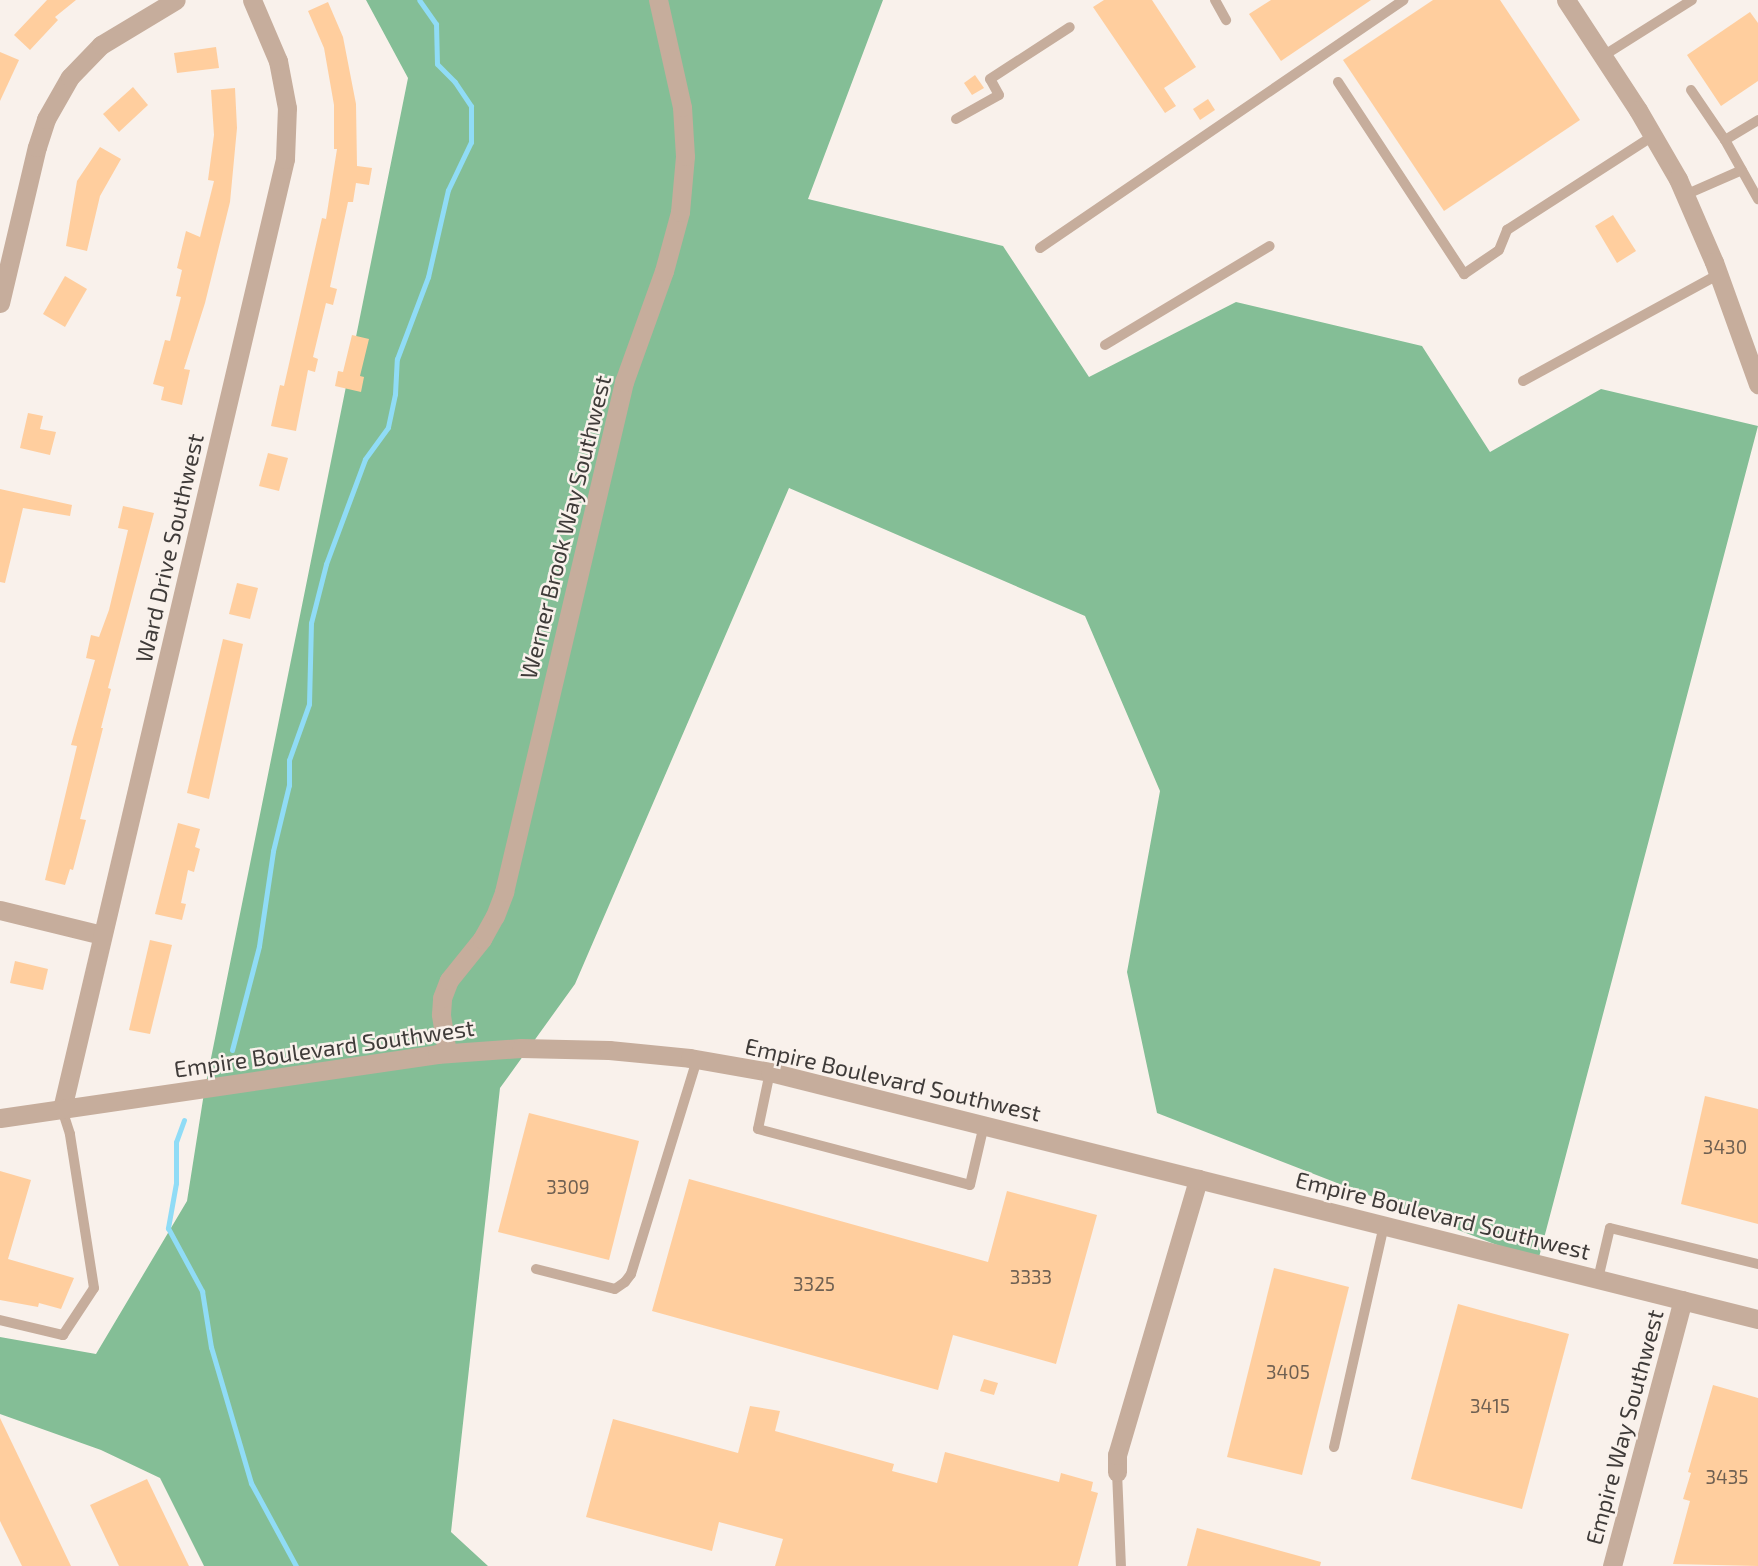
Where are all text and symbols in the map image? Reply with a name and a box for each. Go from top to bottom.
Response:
street label: Werner Brook Way Southwest [514,372,616,682]
street label: Ward Drive Southwest [129,431,209,665]
street label: Empire Boulevard Southwest [172,1013,476,1083]
street label: Empire Boulevard Southwest [742,1031,1044,1127]
house number: 3430 [1703,1136,1747,1158]
street label: Empire Boulevard Southwest [1293,1165,1593,1265]
house number: 3309 [546,1176,590,1198]
house number: 3333 [1010,1266,1052,1288]
house number: 3325 [793,1273,835,1295]
street label: Empire Way Southwest [1579,1306,1669,1548]
house number: 3405 [1266,1361,1310,1383]
house number: 3415 [1470,1395,1510,1417]
house number: 3435 [1706,1466,1748,1488]

